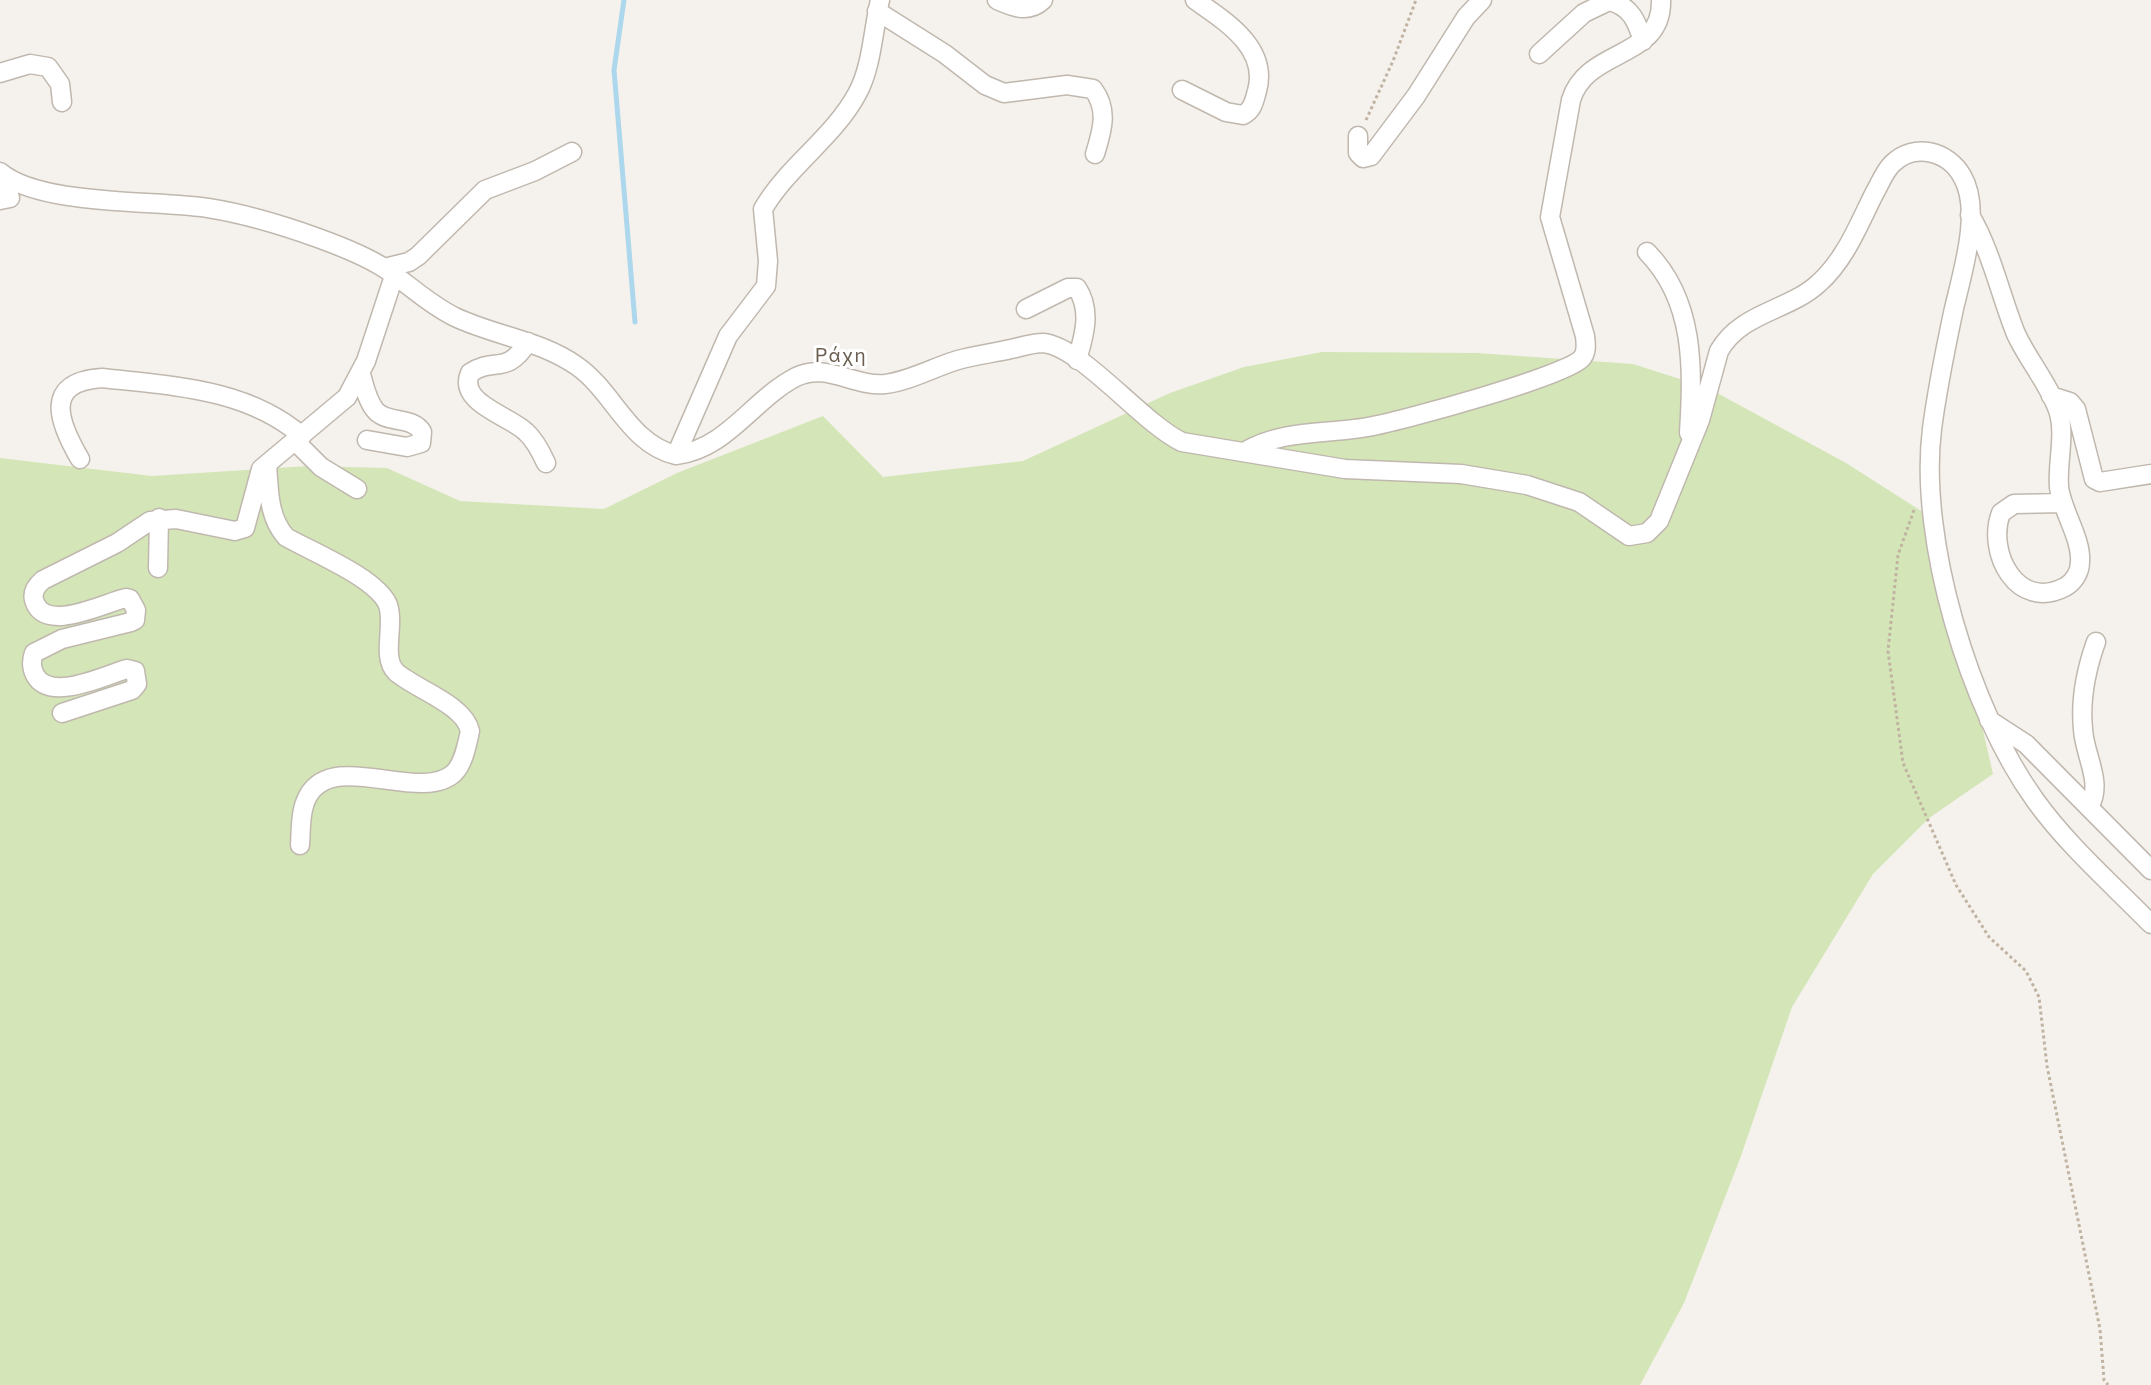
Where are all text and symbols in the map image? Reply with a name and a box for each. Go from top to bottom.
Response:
district label: Ράχη [815,343,867,367]

